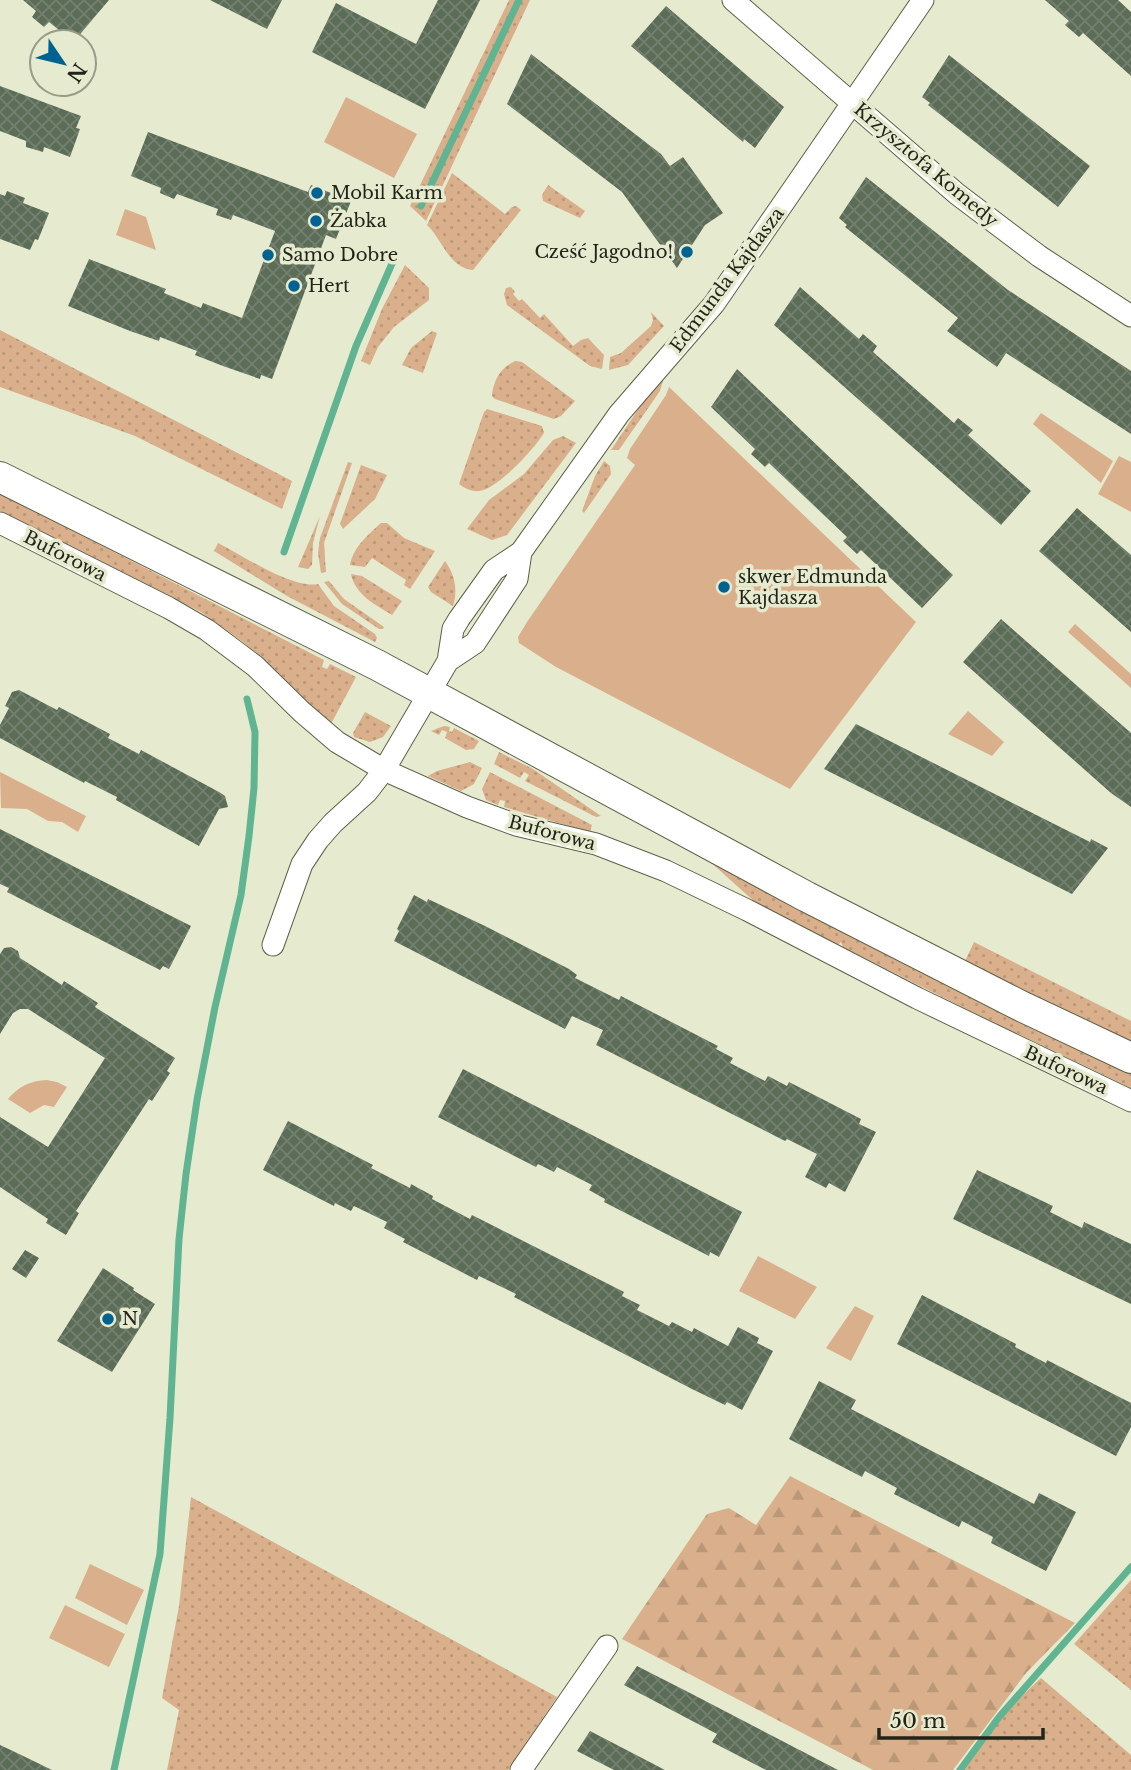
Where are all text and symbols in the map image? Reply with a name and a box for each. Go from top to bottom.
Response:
north arrow [28,28,98,98]
text: N [62,59,91,86]
street label: Krzysztofa Komedy [849,98,1003,232]
place label: Mobil Karm [331,182,443,204]
marker: Mobil Karm [309,185,325,201]
street label: Edmunda Kajdasza [665,203,789,357]
place label: Żabka [330,209,387,232]
marker: Żabka [308,213,324,229]
place label: Cześć Jagodno! [534,241,673,263]
place label: Samo Dobre [282,244,398,266]
marker: Cześć Jagodno! [679,244,695,260]
marker: Samo Dobre [260,247,276,263]
place label: Hert [308,275,350,297]
marker: Hert [286,278,302,294]
street label: Buforowa [20,526,110,586]
place label: skwer Edmunda Kajdasza [738,566,887,609]
marker: skwer Edmunda Kajdasza [716,579,732,595]
street label: Buforowa [506,811,598,855]
street label: Buforowa [1021,1041,1111,1099]
place label: N [122,1308,138,1330]
marker: N [100,1311,116,1327]
scale bar [879,1696,1044,1740]
text: 50 m [890,1708,946,1734]

